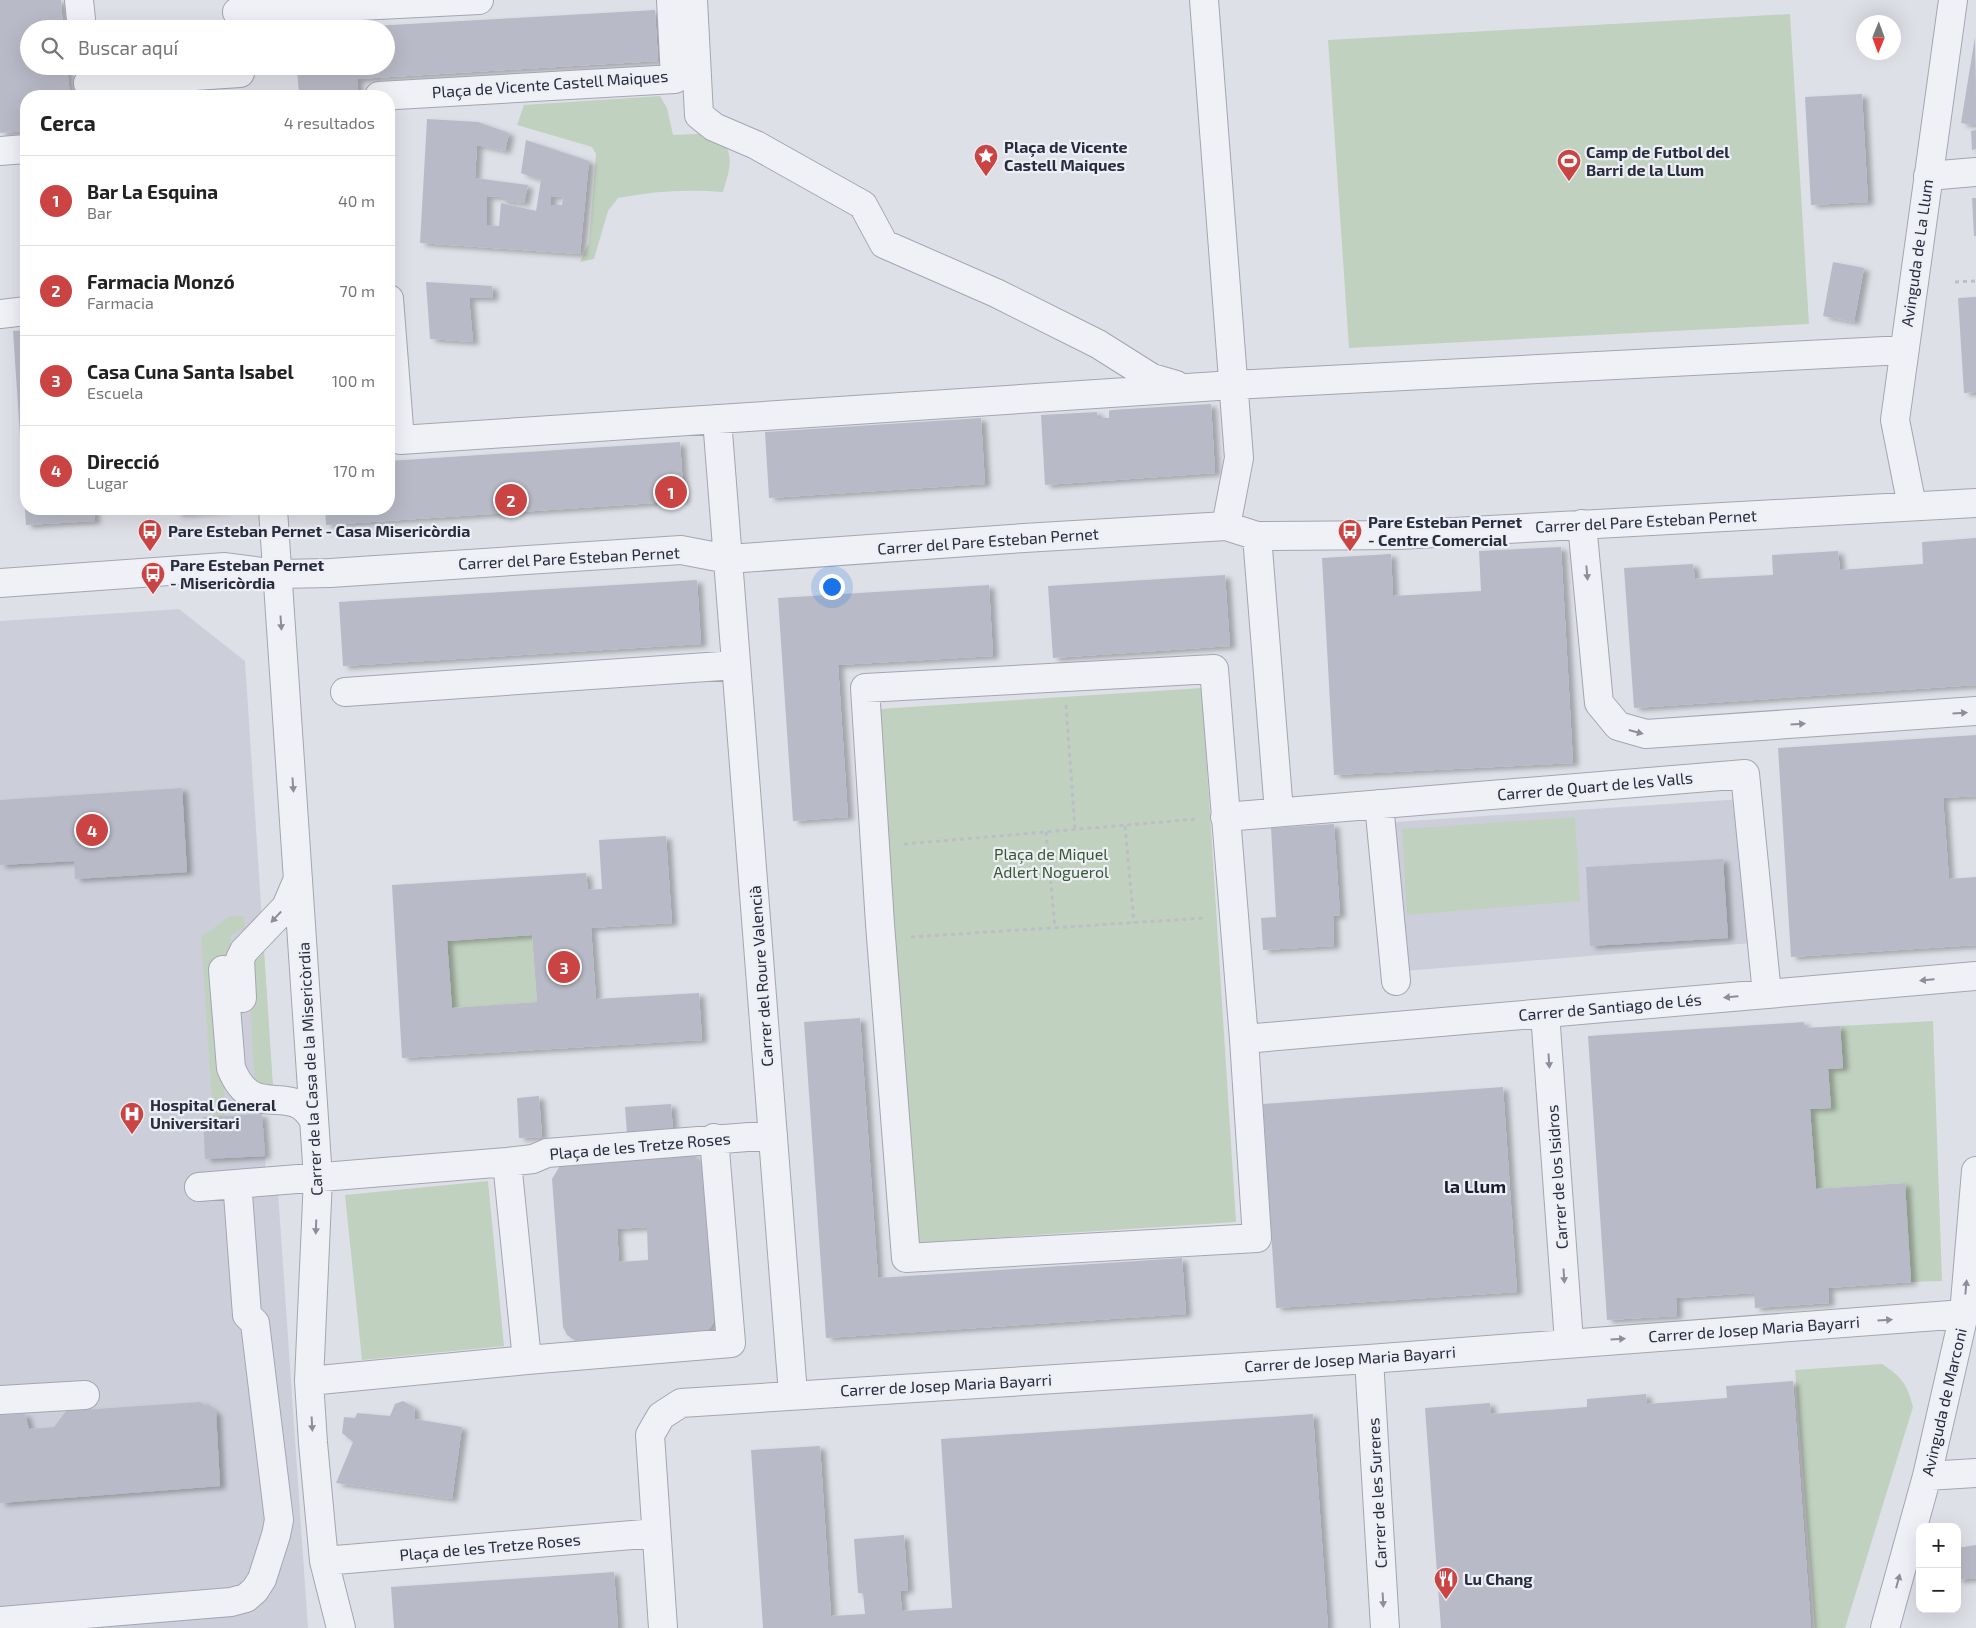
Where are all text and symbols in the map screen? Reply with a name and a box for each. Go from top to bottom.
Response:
north arrow [1856,15,1901,60]
search box [20,20,395,75]
icon: search [38,34,66,62]
text: Buscar aquí [78,36,178,59]
street label: Plaça de Vicente Castell Maiques [431,66,669,102]
text: Cerca [40,110,96,135]
text: 4 resultados [284,113,375,132]
place label: Plaça de Vicente Castell Maiques [1004,137,1128,174]
place label: Camp de Futbol del Barri de la Llum [1586,142,1730,179]
place icon: Plaça de Vicente Castell Maiques [973,143,999,177]
sports icon: Camp de Futbol del Barri de la Llum [1556,148,1582,182]
street label: Avinguda de La Llum [1897,178,1936,328]
text: Bar La Esquina [87,180,218,203]
text: 1 [53,191,59,210]
text: 40 m [338,191,375,210]
text: Bar [87,203,112,222]
text: Farmacia Monzó [87,270,235,293]
text: 2 [51,281,61,300]
text: 70 m [340,281,375,300]
text: Farmacia [87,293,154,312]
text: Casa Cuna Santa Isabel [87,360,294,383]
text: 3 [51,371,61,390]
text: 100 m [332,371,375,390]
text: Escuela [87,383,143,402]
text: Direcció [87,450,160,473]
text: 4 [51,461,61,480]
text: 170 m [333,461,375,480]
text: Lugar [87,473,128,492]
pin: 1 [655,473,687,511]
pin: 2 [495,481,527,519]
street label: Carrer del Pare Esteban Pernet [1535,505,1757,536]
place label: Pare Esteban Pernet - Centre Comercial [1368,512,1522,549]
bus stop icon: Pare Esteban Pernet - Casa Misericòrdia [137,518,163,552]
bus stop icon: Pare Esteban Pernet - Centre Comercial [1337,518,1363,552]
place label: Pare Esteban Pernet - Casa Misericòrdia [168,521,470,540]
street label: Carrer del Pare Esteban Pernet [877,523,1099,558]
street label: Carrer del Pare Esteban Pernet [458,542,680,573]
place label: Pare Esteban Pernet - Misericòrdia [170,555,324,592]
bus stop icon: Pare Esteban Pernet - Misericòrdia [140,561,166,595]
one-way arrow [1583,565,1591,581]
your location [819,574,845,600]
one-way arrow [277,615,285,631]
one-way arrow [1952,708,1968,716]
one-way arrow [1790,719,1806,727]
one-way arrow [1629,728,1644,736]
street label: Carrer de Quart de les Valls [1496,767,1694,805]
one-way arrow [289,777,297,793]
pin: 4 [76,811,108,849]
park label: Plaça de Miquel Adlert Noguerol [993,844,1109,881]
street label: Carrer del Roure Valencià [745,885,776,1067]
one-way arrow [271,911,282,924]
street label: Carrer de la Casa de la Misericòrdia [293,942,326,1196]
pin: 3 [548,948,580,986]
one-way arrow [1919,977,1935,985]
street label: Carrer de Santiago de Lés [1518,989,1702,1024]
one-way arrow [1722,993,1738,1001]
one-way arrow [1545,1054,1553,1070]
place label: Hospital General Universitari [150,1095,277,1132]
hospital icon: Hospital General Universitari [119,1101,145,1135]
street label: Carrer de los Isidros [1542,1104,1571,1250]
street label: Plaça de les Tretze Roses [549,1128,731,1164]
district label: la Llum [1444,1175,1506,1197]
one-way arrow [311,1219,319,1235]
one-way arrow [1561,1268,1569,1284]
one-way arrow [1962,1278,1970,1294]
street label: Carrer de Josep Maria Bayarri [1648,1312,1860,1345]
one-way arrow [1877,1316,1893,1324]
street label: Avinguda de Marconi [1917,1326,1970,1478]
one-way arrow [1610,1334,1626,1342]
street label: Carrer de Josep Maria Bayarri [1244,1342,1456,1375]
street label: Carrer de Josep Maria Bayarri [840,1369,1052,1400]
one-way arrow [308,1416,316,1432]
street label: Carrer de les Sureres [1363,1417,1390,1569]
map controls [1916,1523,1961,1613]
button: + [1916,1523,1961,1568]
street label: Plaça de les Tretze Roses [399,1529,581,1565]
restaurant icon: Lu Chang [1433,1566,1459,1600]
button: − [1916,1568,1961,1613]
place label: Lu Chang [1464,1569,1533,1588]
one-way arrow [1894,1573,1902,1589]
one-way arrow [1380,1592,1388,1608]

